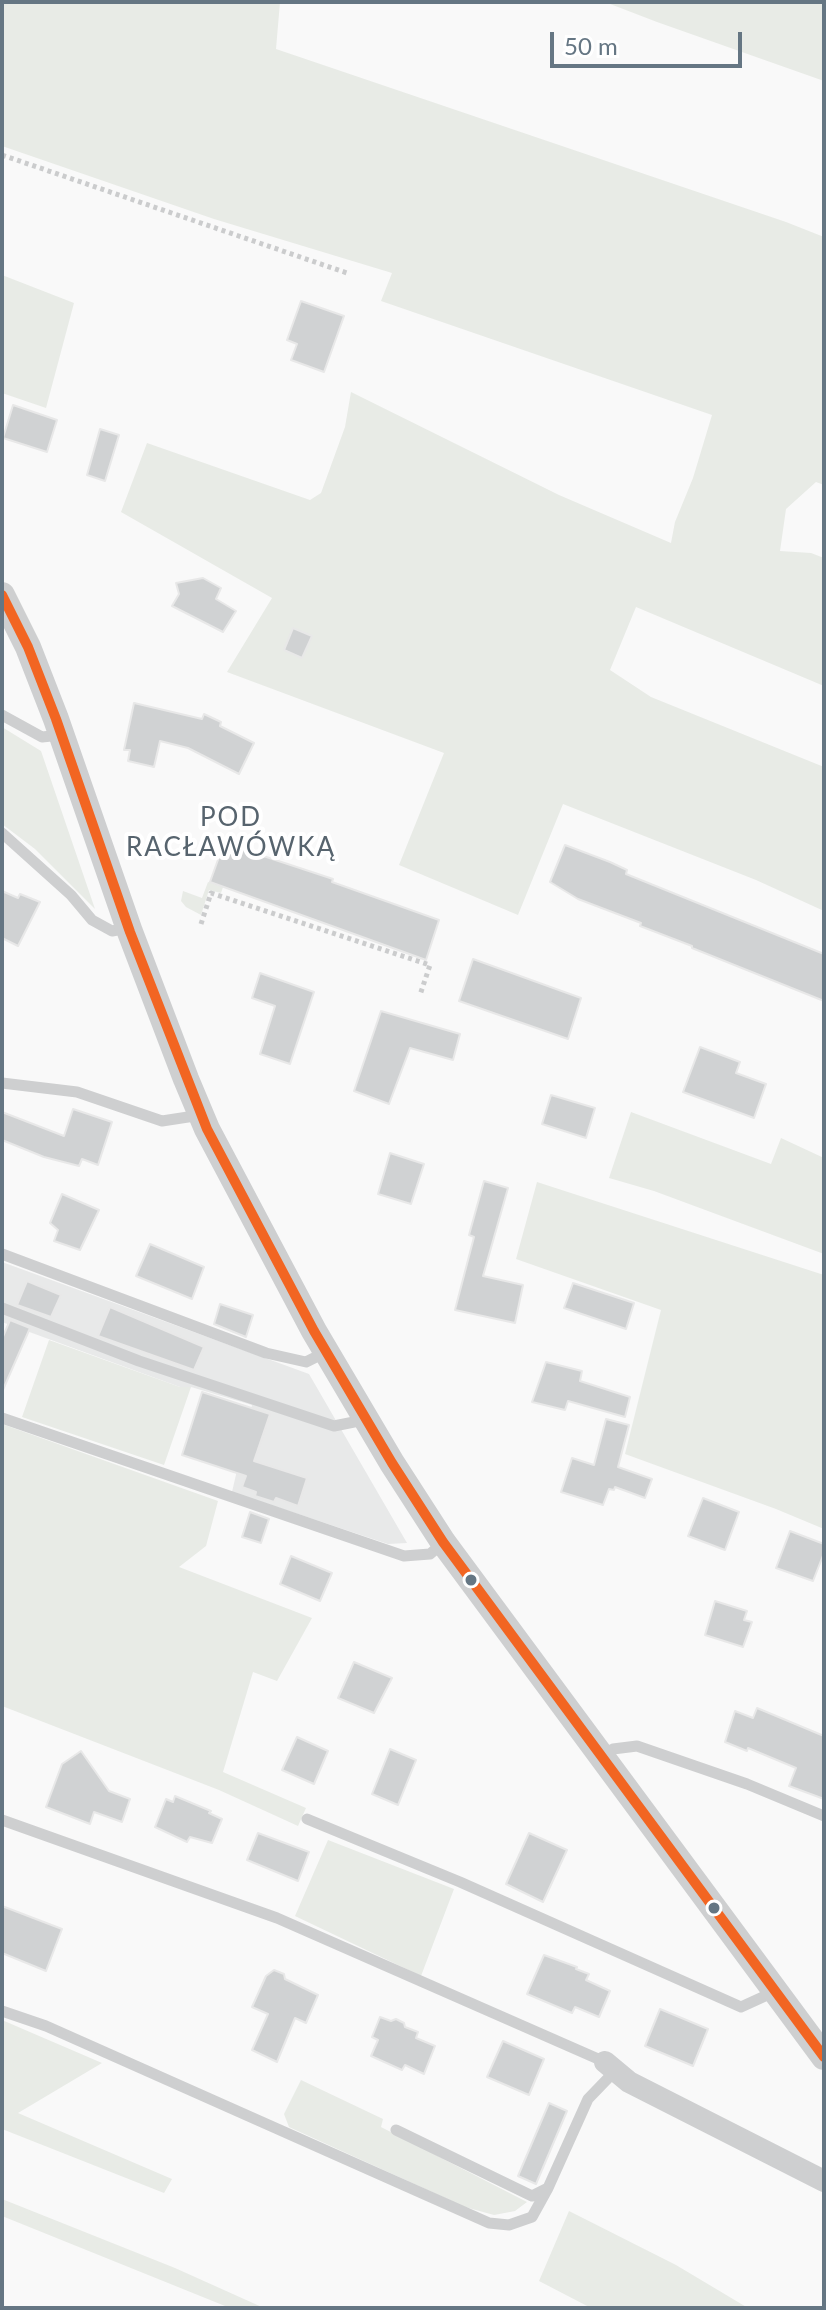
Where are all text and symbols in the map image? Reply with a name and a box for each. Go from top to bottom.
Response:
scale bar [554,16,746,66]
text: 50 m [564,31,618,60]
district label: POD RACŁAWÓWKĄ [126,802,336,864]
unlabelled marker [463,1572,479,1588]
unlabelled marker [706,1900,722,1916]

